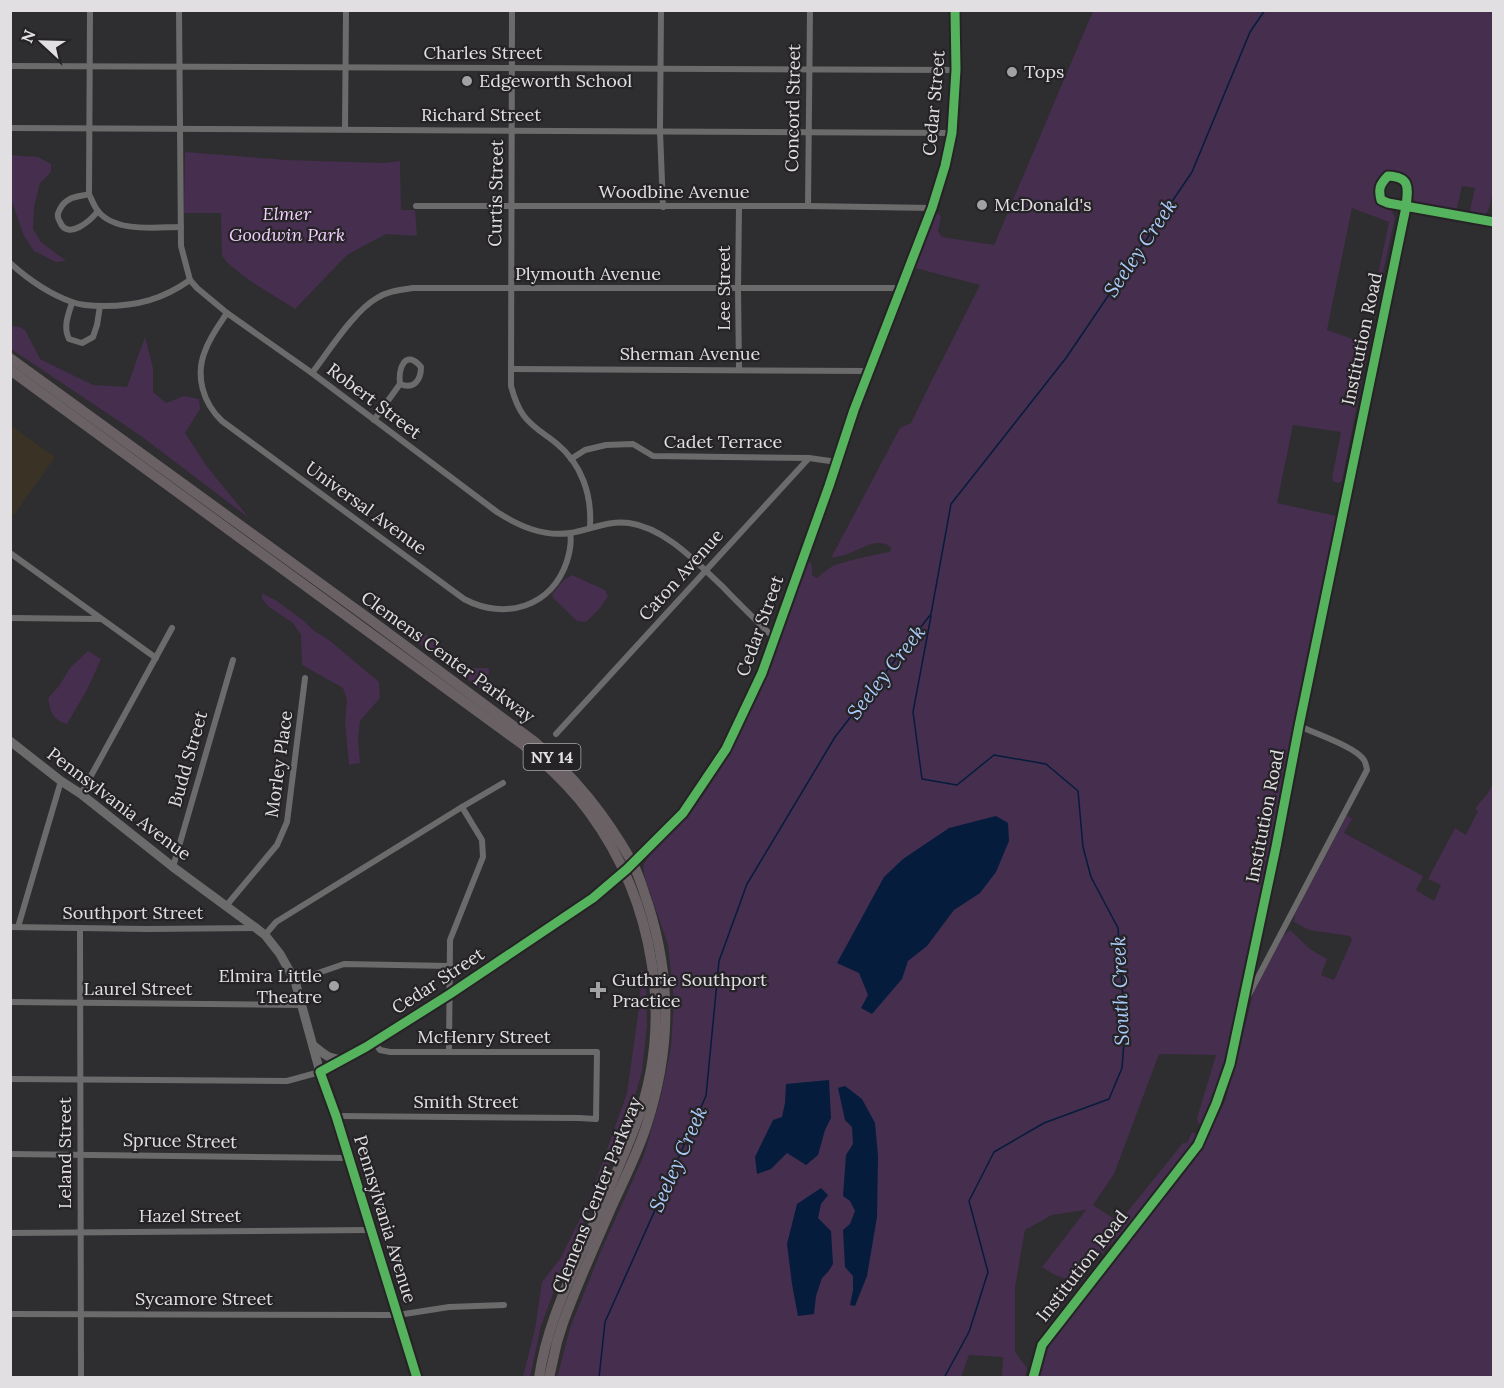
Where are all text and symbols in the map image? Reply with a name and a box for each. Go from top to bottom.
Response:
north arrow [12,12,72,72]
text: N [17,27,40,46]
street label: Charles Street [423,41,543,64]
street label: Concord Street [780,44,805,172]
street label: Cedar Street [917,49,950,157]
place label: Tops [1024,60,1064,83]
marker: Tops [1005,65,1019,79]
place label: Edgeworth School [479,69,632,92]
marker: Edgeworth School [460,74,474,88]
street label: Richard Street [421,103,541,126]
street label: Curtis Street [483,139,508,247]
street label: Woodbine Avenue [598,180,750,203]
place label: McDonald's [994,193,1092,216]
water label: Seeley Creek [1098,194,1182,302]
marker: McDonald's [975,198,989,212]
park label: Elmer Goodwin Park [229,202,345,246]
street label: Lee Street [712,245,735,331]
street label: Plymouth Avenue [515,262,661,285]
street label: Institution Road [1336,270,1387,407]
street label: Sherman Avenue [620,342,761,365]
street label: Robert Street [322,358,426,444]
street label: Cadet Terrace [664,430,782,453]
street label: Universal Avenue [301,456,432,559]
street label: Caton Avenue [633,524,728,625]
street label: Cedar Street [731,572,788,679]
street label: Clemens Center Parkway [357,586,540,728]
water label: Seeley Creek [841,619,930,724]
street label: Budd Street [163,708,212,810]
street label: Morley Place [260,709,297,819]
street label: Pennsylvania Avenue [43,742,196,865]
road number: NY 14 [524,744,580,770]
street label: Institution Road [1240,747,1289,884]
street label: Southport Street [62,901,204,924]
water label: South Creek [1105,936,1134,1046]
street label: Cedar Street [387,942,488,1019]
place label: Elmira Little Theatre [219,964,322,1008]
place label: Guthrie Southport Practice [612,968,767,1012]
street label: Laurel Street [84,977,192,1000]
marker: Elmira Little Theatre [327,979,341,993]
marker: Guthrie Southport Practice [589,981,607,999]
street label: McHenry Street [417,1025,551,1048]
street label: Smith Street [413,1090,519,1113]
street label: Clemens Center Parkway [547,1093,647,1296]
street label: Leland Street [53,1097,76,1209]
water label: Seeley Creek [643,1102,712,1216]
street label: Spruce Street [123,1128,237,1153]
street label: Pennsylvania Avenue [349,1132,422,1306]
street label: Hazel Street [139,1204,241,1227]
street label: Institution Road [1031,1205,1132,1326]
street label: Sycamore Street [135,1287,273,1310]

